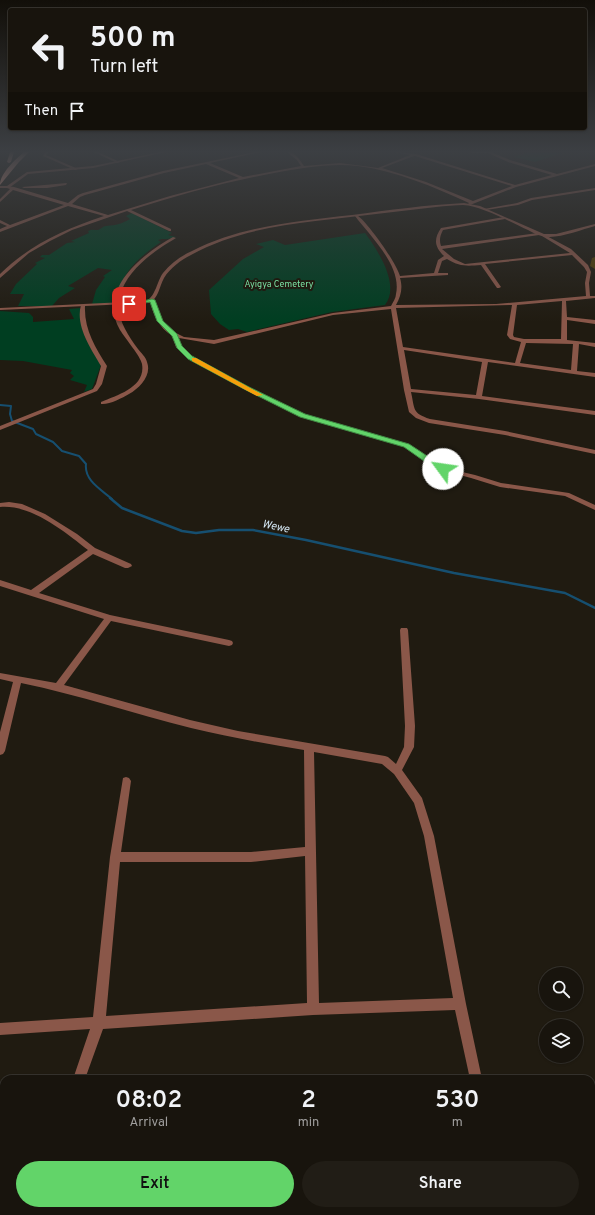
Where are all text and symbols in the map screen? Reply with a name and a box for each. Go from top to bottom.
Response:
text: 500 m [90,21,176,57]
icon: left [24,24,76,76]
text: Turn left [90,56,158,79]
icon: arrive [66,100,88,122]
text: Then [24,102,58,121]
park label: Ayigya Cemetery [244,279,314,290]
pin [112,287,146,321]
icon: arrive [118,293,140,315]
position arrow [422,448,464,490]
water label: Wewe [261,517,291,537]
map controls [539,967,583,1063]
button: search [539,967,583,1011]
button: layers [539,1019,583,1063]
text: 08:02 [116,1086,182,1116]
text: 2 [301,1086,316,1116]
text: 530 [435,1086,479,1116]
text: Arrival [129,1115,168,1131]
text: min [298,1115,319,1131]
text: m [452,1115,463,1131]
button: Exit [16,1161,294,1207]
button: Share [302,1161,579,1207]

